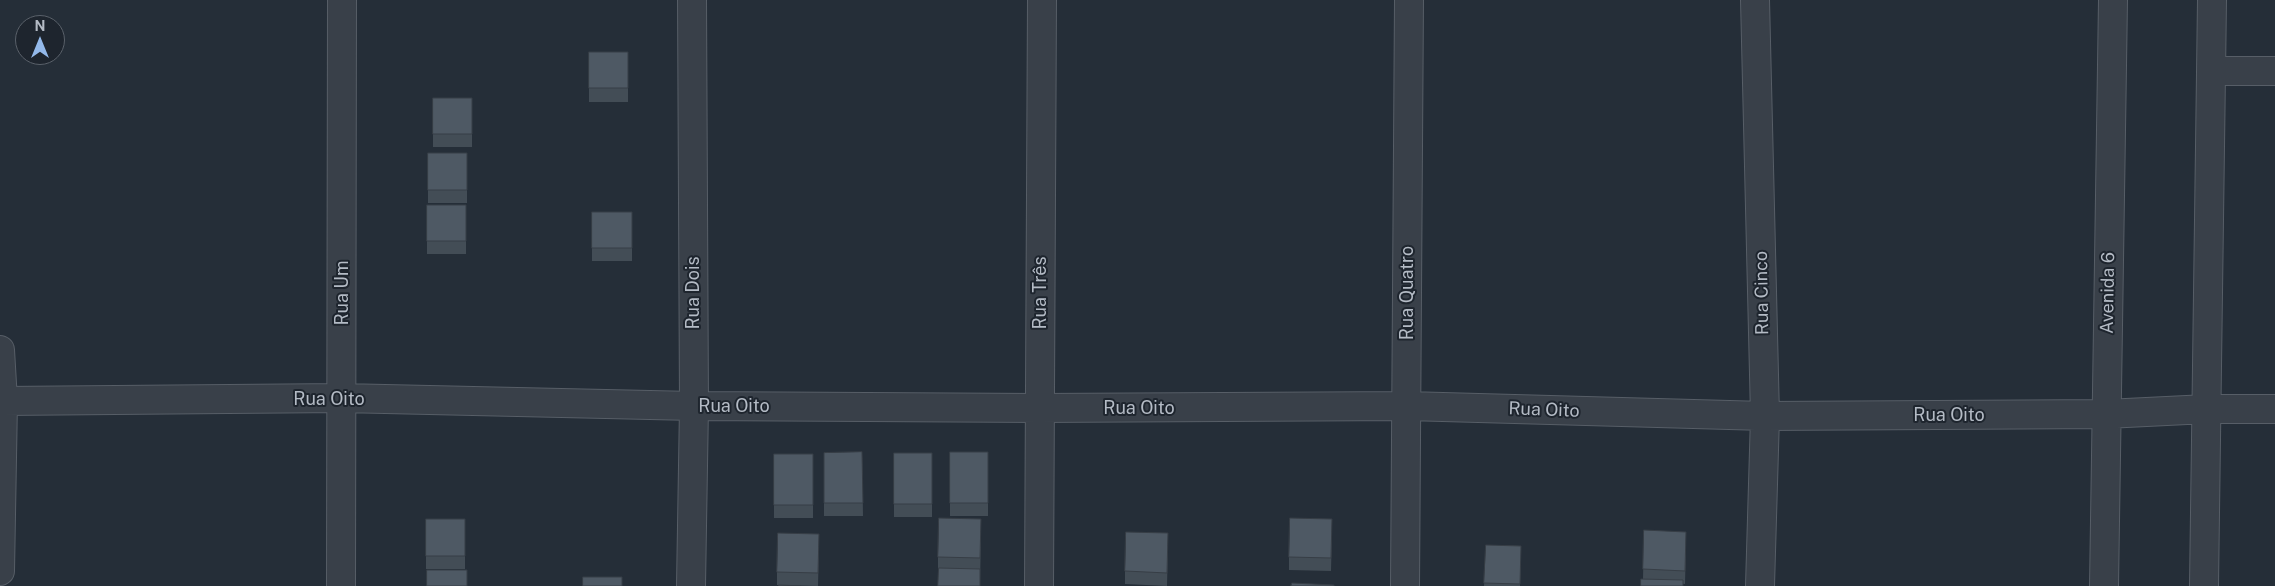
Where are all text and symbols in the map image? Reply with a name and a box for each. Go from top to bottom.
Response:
north arrow [15,15,65,65]
text: N [35,18,45,34]
street label: Rua Quatro [1396,246,1418,340]
street label: Rua Cinco [1750,251,1774,335]
street label: Avenida 6 [2096,252,2120,334]
street label: Rua Dois [682,256,704,330]
street label: Rua Três [1029,256,1051,330]
street label: Rua Um [331,261,353,325]
street label: Rua Oito [293,388,365,410]
street label: Rua Oito [698,395,770,417]
street label: Rua Oito [1103,397,1175,419]
street label: Rua Oito [1508,398,1580,422]
street label: Rua Oito [1913,404,1985,426]

